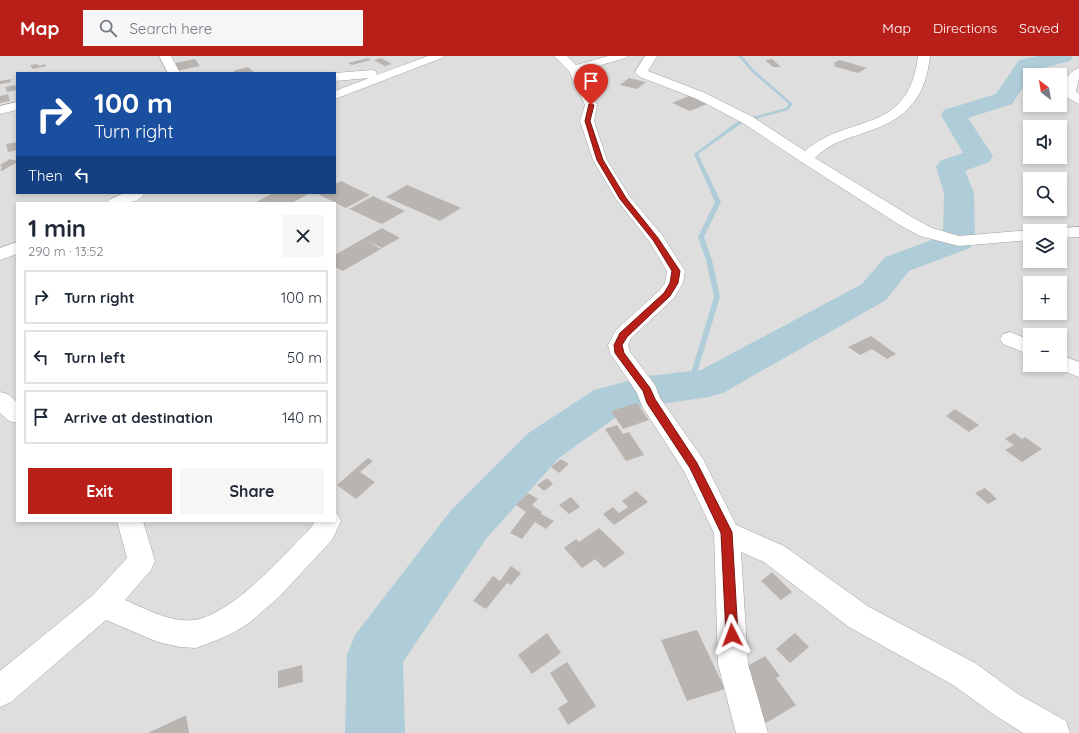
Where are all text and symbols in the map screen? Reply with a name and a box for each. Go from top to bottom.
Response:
search box [83,10,363,46]
text: Map [20,16,59,40]
icon: search [97,17,119,39]
text: Search here [129,19,212,38]
text: Map [882,19,911,37]
text: Directions [933,19,997,37]
text: Saved [1019,19,1059,37]
pin [574,64,608,105]
north arrow [1023,68,1067,112]
map controls [1023,68,1067,372]
icon: arrive [580,70,602,92]
text: 100 m [94,85,173,120]
icon: right [28,88,80,140]
text: Turn right [94,120,174,143]
button: sound [1023,120,1067,164]
icon: left [71,164,93,186]
text: Then [28,166,63,185]
button: search [1023,172,1067,216]
text: 1 min [28,213,86,243]
button: close [282,215,324,257]
button: layers [1023,224,1067,268]
text: 290 m · 13:52 [28,243,104,259]
button: + [1023,276,1067,320]
icon: right [30,286,52,308]
text: Turn right [64,288,135,307]
text: 100 m [281,288,322,307]
button: − [1023,328,1067,372]
icon: left [30,346,52,368]
text: Turn left [64,348,126,367]
text: 50 m [287,348,322,367]
icon: arrive [30,406,52,428]
text: Arrive at destination [64,408,213,427]
text: 140 m [282,408,322,427]
button: Exit [28,468,172,514]
button: Share [180,468,324,514]
position arrow [711,614,753,656]

